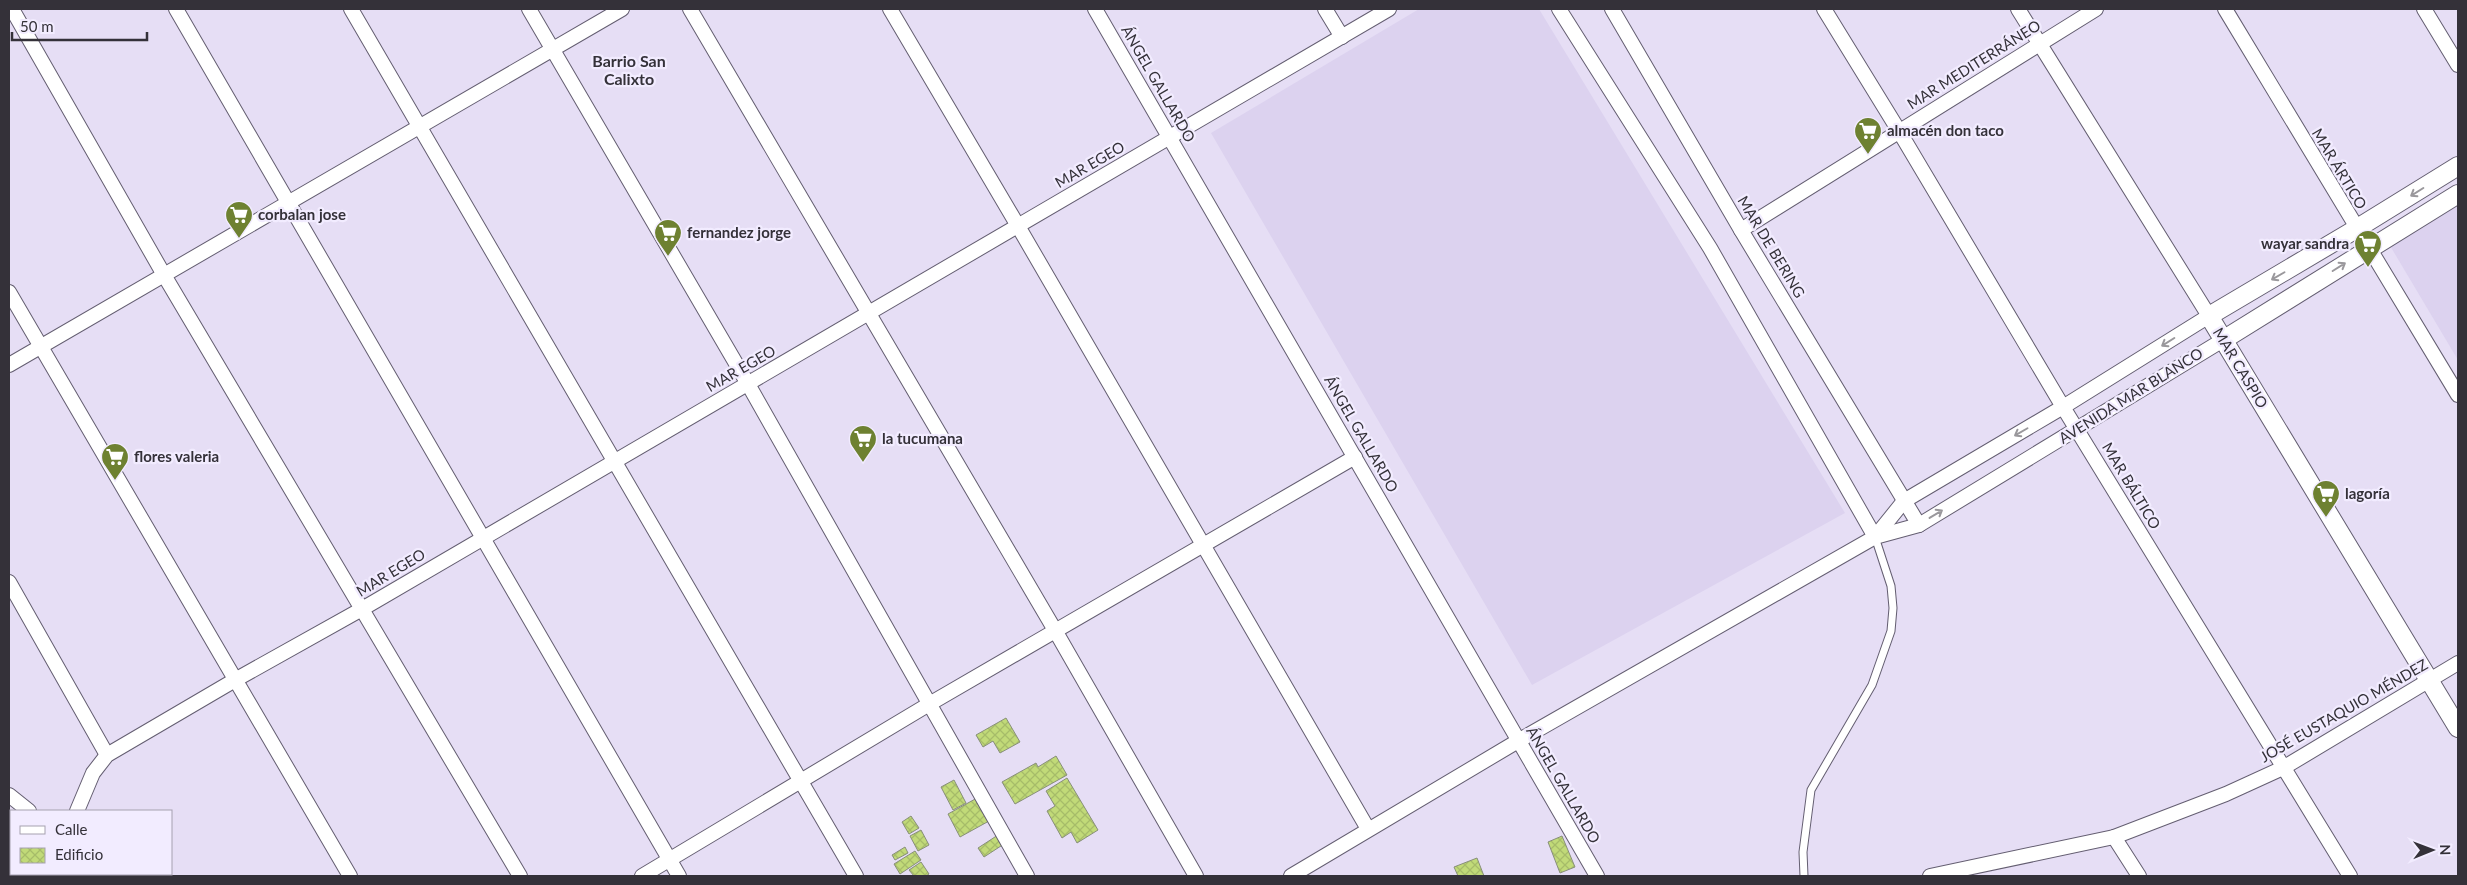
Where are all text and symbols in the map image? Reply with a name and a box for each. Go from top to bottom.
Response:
scale bar [12,10,148,42]
street label: MAR MEDITERRÁNEO [1903,16,2043,113]
text: 50 m [20,17,54,35]
street label: ÁNGEL GALLARDO [1118,22,1200,145]
district label: Barrio San Calixto [592,51,666,88]
supermarket icon: almacén don taco [1853,116,1883,155]
place label: almacén don taco [1887,121,2004,139]
street label: MAR ÁRTICO [2309,125,2371,212]
street label: MAR EGEO [1052,137,1127,191]
one-way arrow [2410,187,2424,197]
street label: MAR DE BERING [1734,192,1809,301]
supermarket icon: corbalan jose [224,200,254,239]
place label: corbalan jose [258,205,346,223]
supermarket icon: fernandez jorge [653,218,683,257]
place label: fernandez jorge [687,223,791,241]
supermarket icon: wayar sandra [2353,229,2383,268]
place label: wayar sandra [2261,234,2349,252]
one-way arrow [2331,262,2345,272]
one-way arrow [2271,271,2285,281]
street label: MAR CASPIO [2210,324,2272,411]
one-way arrow [2161,337,2175,347]
street label: MAR EGEO [703,341,778,395]
street label: AVENIDA MAR BLANCO [2055,343,2206,447]
street label: ÁNGEL GALLARDO [1321,372,1403,495]
supermarket icon: la tucumana [848,424,878,463]
one-way arrow [2015,427,2029,437]
place label: la tucumana [882,429,963,447]
street label: MAR BÁLTICO [2099,439,2165,532]
supermarket icon: flores valeria [100,442,130,481]
place label: flores valeria [134,447,219,465]
supermarket icon: lagoría [2311,479,2341,518]
place label: lagoría [2345,484,2390,502]
one-way arrow [1929,509,1943,519]
street label: MAR EGEO [353,545,428,600]
street label: JOSÉ EUSTAQUIO MÉNDEZ [2256,655,2431,766]
street label: ÁNGEL GALLARDO [1523,723,1605,846]
legend [10,810,172,875]
text: Calle [55,820,88,838]
north arrow [2407,825,2457,875]
text: N [2437,844,2454,855]
text: Edificio [55,845,103,863]

